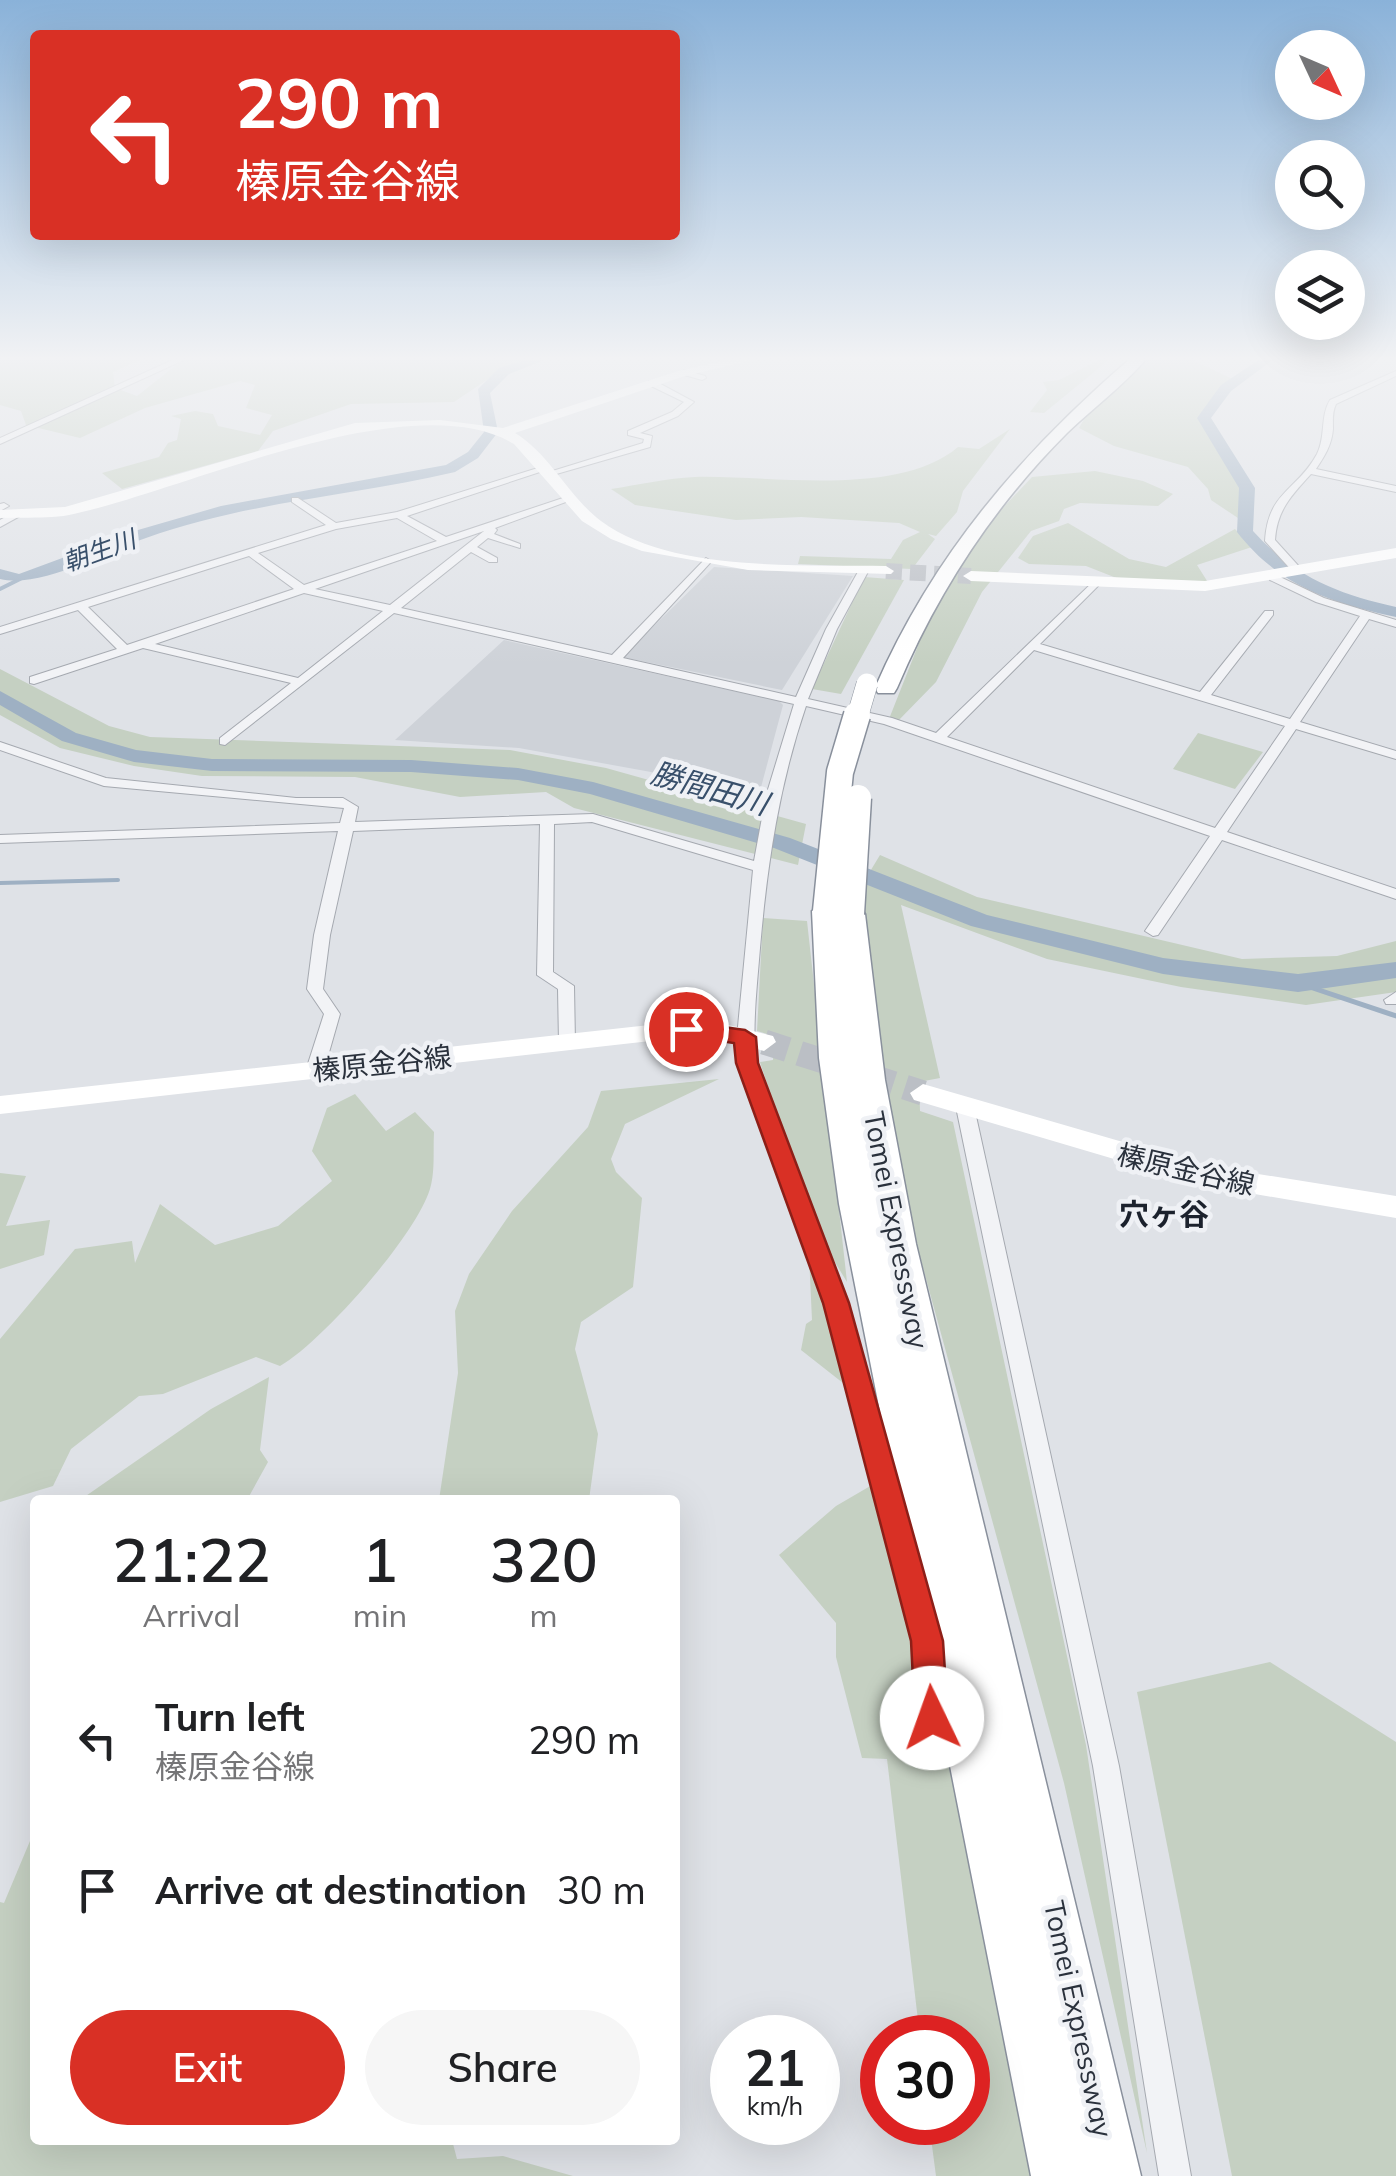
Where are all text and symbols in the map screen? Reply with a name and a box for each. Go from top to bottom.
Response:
north arrow [1275,30,1365,120]
map controls [1275,30,1365,340]
text: 290 m [235,58,443,146]
icon: left [70,70,200,200]
button: search [1275,140,1365,230]
text: 榛原金谷線 [235,152,460,208]
button: layers [1275,250,1365,340]
water label: 朝生川 [58,522,142,577]
water label: 勝間田川 [647,753,776,824]
pin [644,987,729,1072]
icon: arrive [659,1002,714,1057]
street label: 榛原金谷線 [311,1038,453,1088]
street label: Tomei Expressway [857,1108,937,1352]
street label: 榛原金谷線 [1114,1136,1258,1202]
district label: 穴ヶ谷 [1119,1195,1209,1233]
text: 21:22 [112,1522,271,1597]
text: 1 [362,1522,398,1597]
text: 320 [490,1522,598,1597]
text: Arrival [143,1595,240,1635]
text: min [353,1595,407,1635]
text: m [530,1595,558,1635]
position arrow [880,1666,984,1770]
text: Turn left [155,1693,305,1741]
icon: left [70,1713,125,1768]
text: 290 m [528,1716,640,1764]
text: 榛原金谷線 [155,1746,315,1786]
icon: arrive [70,1863,125,1918]
text: Arrive at destination [155,1866,527,1914]
text: 30 m [557,1866,646,1914]
street label: Tomei Expressway [1037,1897,1121,2141]
button: Exit [70,2010,345,2125]
button: Share [365,2010,640,2125]
speed limit sign: 30 [860,2015,990,2145]
text: 21 [745,2036,805,2099]
text: km/h [747,2090,803,2121]

